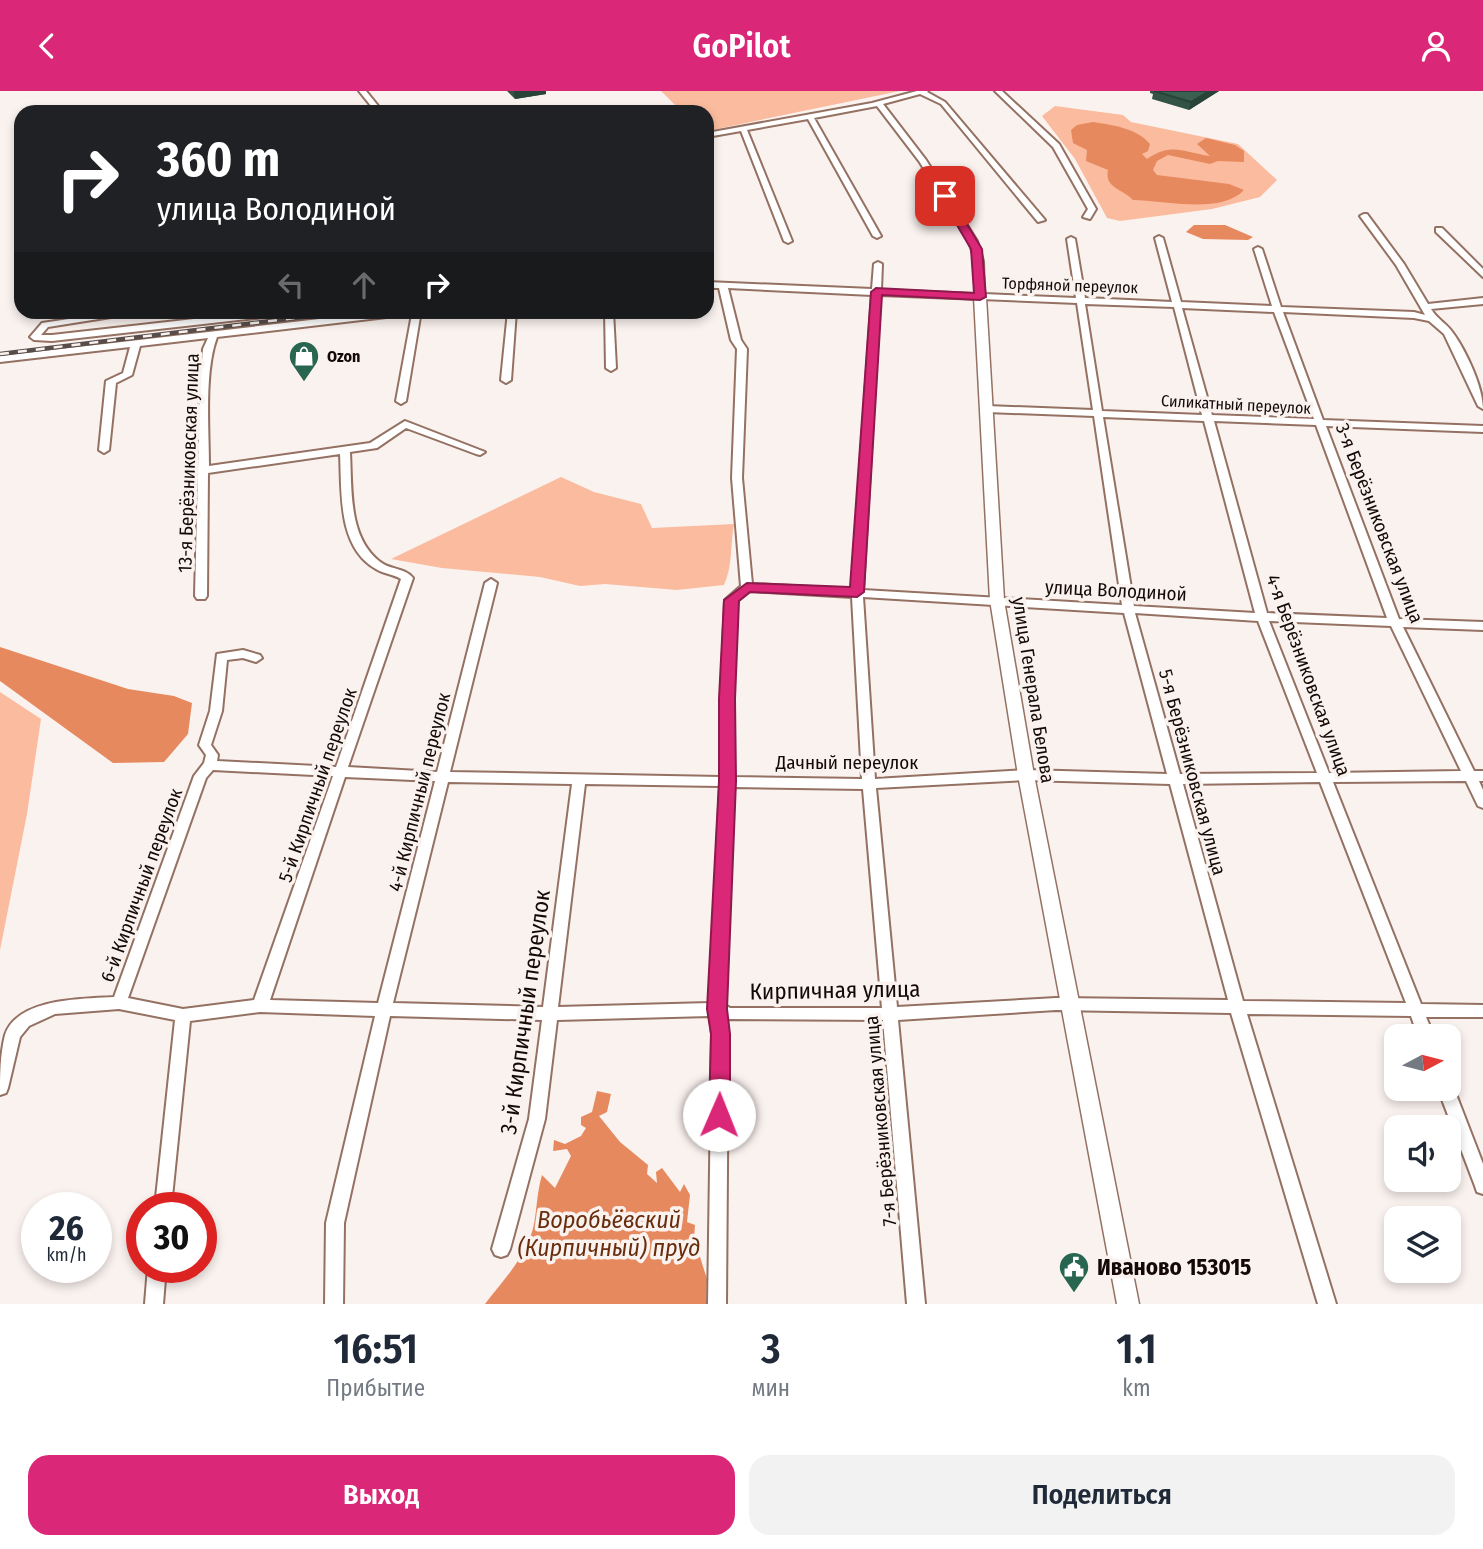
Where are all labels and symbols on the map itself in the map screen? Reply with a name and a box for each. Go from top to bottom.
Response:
pin [915,166,975,226]
street label: Торфяной переулок [1002,274,1139,297]
shop icon: Ozon [287,339,321,383]
place label: Ozon [327,347,360,366]
street label: 13-я Берёзниковская улица [173,353,204,573]
street label: Силикатный переулок [1161,391,1312,418]
street label: 3-я Берёзниковская улица [1331,420,1428,626]
street label: 4-я Берёзниковская улица [1261,571,1356,779]
street label: улица Володиной [1045,575,1187,606]
street label: улица Генерала Белова [1007,595,1060,785]
street label: 5-я Берёзниковская улица [1154,667,1231,878]
street label: 5-й Кирпичный переулок [273,685,362,885]
street label: 4-й Кирпичный переулок [384,690,455,894]
street label: Дачный переулок [775,751,918,774]
street label: 6-й Кирпичный переулок [96,785,187,985]
street label: 3-й Кирпичный переулок [494,888,556,1136]
street label: Кирпичная улица [749,975,921,1005]
street label: 7-я Берёзниковская улица [860,1015,901,1227]
north arrow [1384,1024,1461,1101]
position arrow [682,1078,756,1152]
speed limit sign: 30 [126,1192,217,1283]
water label: Воробьёвский (Кирпичный) пруд [518,1206,701,1262]
public building icon: Иваново 153015 [1057,1250,1091,1294]
place label: Иваново 153015 [1097,1253,1251,1281]

